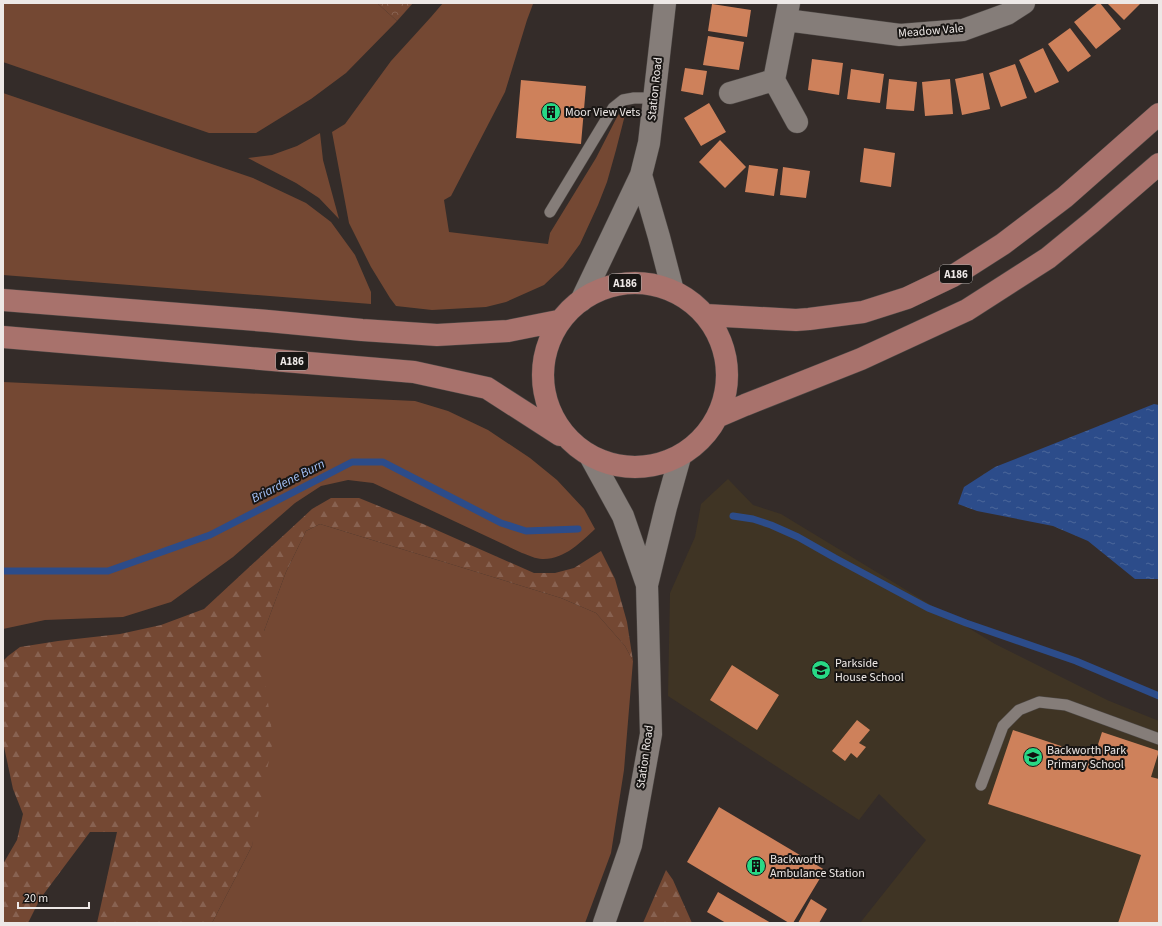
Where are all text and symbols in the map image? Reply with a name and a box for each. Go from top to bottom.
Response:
street label: Meadow Vale [898,20,964,42]
street label: Station Road [643,56,667,122]
building icon: Moor View Vets [540,101,562,123]
place label: Moor View Vets [565,104,640,121]
road number: A186 [940,265,972,283]
road number: A186 [609,274,641,292]
road number: A186 [276,352,308,370]
water label: Briardene Burn [248,455,328,507]
place label: Parkside House School [835,655,904,686]
school or university icon: Parkside House School [810,659,832,681]
street label: Station Road [632,724,658,790]
place label: Backworth Park Primary School [1047,742,1126,773]
school or university icon: Backworth Park Primary School [1022,746,1044,768]
place label: Backworth Ambulance Station [770,851,865,882]
building icon: Backworth Ambulance Station [745,855,767,877]
scale bar [18,884,89,910]
text: 20 m [24,890,48,907]

